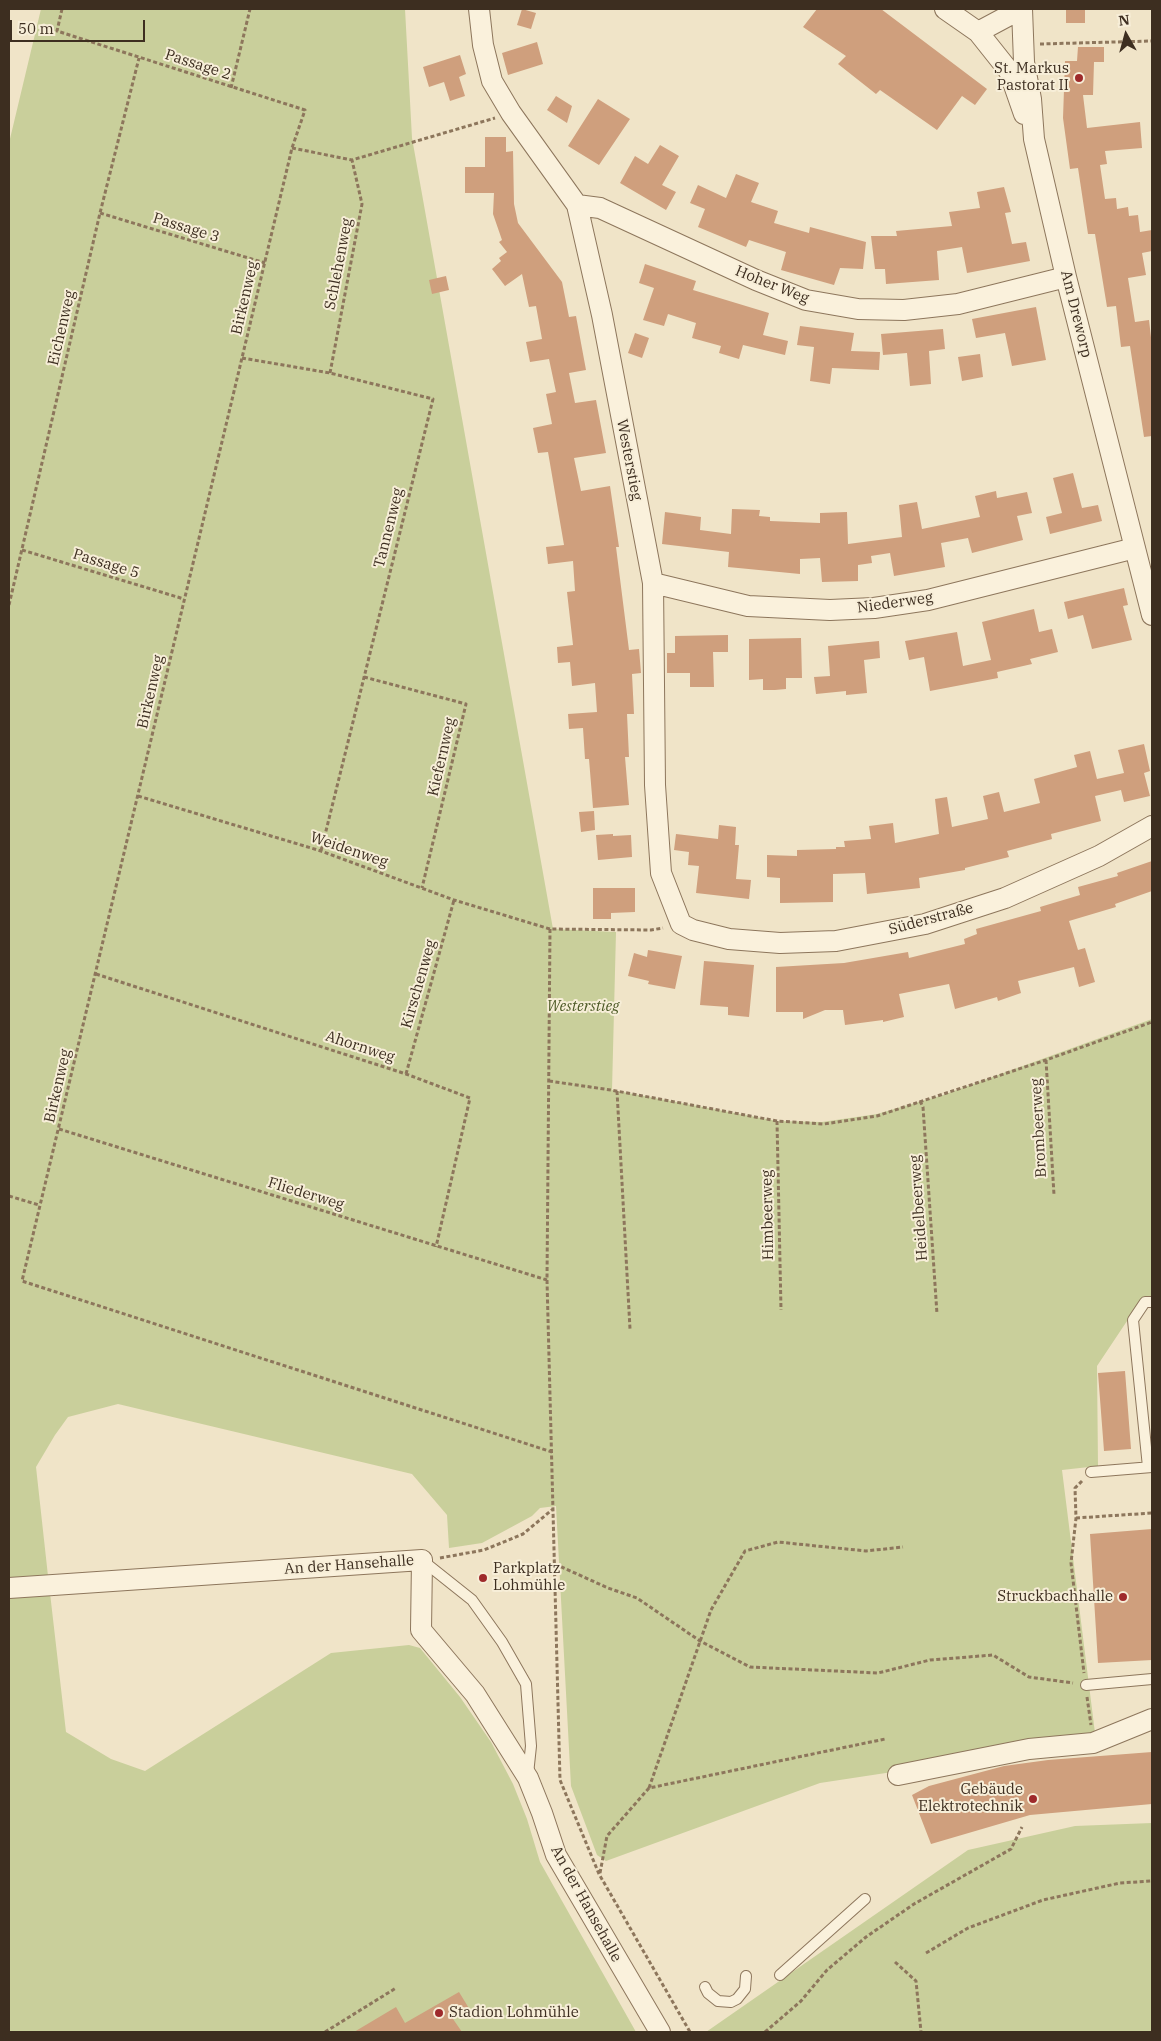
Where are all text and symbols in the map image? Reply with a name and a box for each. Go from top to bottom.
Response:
scale bar [12,10,148,42]
north arrow [1101,10,1151,60]
text: N [1118,11,1131,30]
text: 50 m [18,19,54,38]
street label: Passage 2 [163,46,233,84]
place label: St. Markus Pastorat II [994,60,1069,95]
marker: St. Markus Pastorat II [1073,72,1085,84]
street label: Passage 3 [151,209,221,247]
street label: Schlehenweg [321,217,357,311]
street label: Birkenweg [228,259,262,337]
street label: Hoher Weg [733,262,811,308]
street label: Am Dreworp [1056,269,1096,359]
street label: Eichenweg [45,289,79,367]
street label: Westerstieg [612,418,646,502]
street label: Tannenweg [370,486,408,570]
street label: Passage 5 [71,545,141,583]
street label: Niederweg [856,589,934,617]
street label: Birkenweg [134,653,168,731]
street label: Kiefernweg [424,716,460,798]
street label: Weidenweg [308,828,390,872]
street label: Süderstraße [887,899,975,939]
street label: Kirschenweg [398,937,440,1031]
park label: Westerstieg [547,998,619,1016]
street label: Ahornweg [323,1027,397,1067]
street label: Birkenweg [41,1047,75,1125]
street label: Brombeerweg [1027,1078,1051,1178]
street label: Heidelbeerweg [906,1154,932,1262]
street label: Himbeerweg [758,1169,778,1261]
street label: Fliederweg [266,1174,346,1214]
street label: An der Hansehalle [283,1551,415,1579]
place label: Parkplatz Lohmühle [493,1560,565,1595]
marker: Parkplatz Lohmühle [477,1572,489,1584]
place label: Struckbachhalle [997,1588,1113,1606]
marker: Struckbachhalle [1117,1591,1129,1603]
place label: Gebäude Elektrotechnik [918,1781,1023,1816]
marker: Gebäude Elektrotechnik [1027,1793,1039,1805]
street label: An der Hansehalle [547,1843,625,1965]
place label: Stadion Lohmühle [449,2004,579,2022]
marker: Stadion Lohmühle [433,2007,445,2019]

